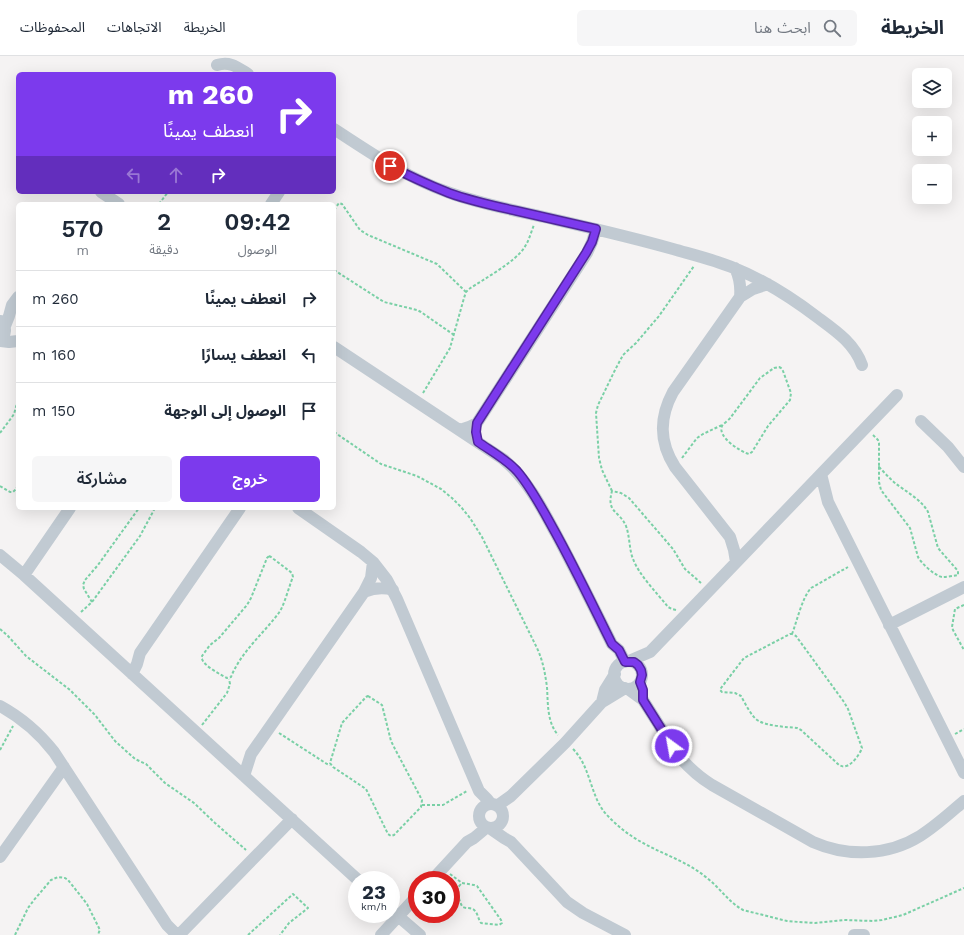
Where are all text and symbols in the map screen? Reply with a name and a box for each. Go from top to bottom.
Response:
search box [577,10,857,46]
text: الخريطة [881,16,944,39]
icon: search [821,17,843,39]
text: المحفوظات [20,19,85,35]
text: الاتجاهات [107,19,162,35]
text: الخريطة [184,19,226,35]
text: ابحث هنا [754,19,811,37]
map controls [912,68,952,204]
button: layers [912,68,952,108]
text: 260 m [168,78,254,111]
icon: right [268,88,320,140]
button: + [912,116,952,156]
text: انعطف يمينًا [163,120,254,141]
pin [373,149,407,183]
icon: arrive [379,155,401,177]
icon: left [123,164,145,186]
icon: ahead [165,164,187,186]
icon: right [207,164,229,186]
button: − [912,164,952,204]
text: 2 [157,208,171,236]
text: 09:42 [224,208,291,236]
text: 570 [61,215,104,243]
text: دقيقة [149,242,179,257]
text: الوصول [238,242,277,257]
text: m [76,243,89,258]
icon: right [298,288,320,310]
text: 260 m [32,290,79,308]
text: انعطف يمينًا [205,290,286,308]
icon: left [298,344,320,366]
text: 160 m [32,346,76,364]
text: انعطف يسارًا [201,346,286,364]
icon: arrive [298,400,320,422]
text: 150 m [32,402,75,420]
text: الوصول إلى الوجهة [164,402,286,420]
button: مشاركة [32,456,172,502]
button: خروج [180,456,320,502]
position arrow [651,725,693,767]
speed limit sign: 30 [408,871,460,923]
text: 23 [362,880,386,904]
text: km/h [361,901,387,912]

